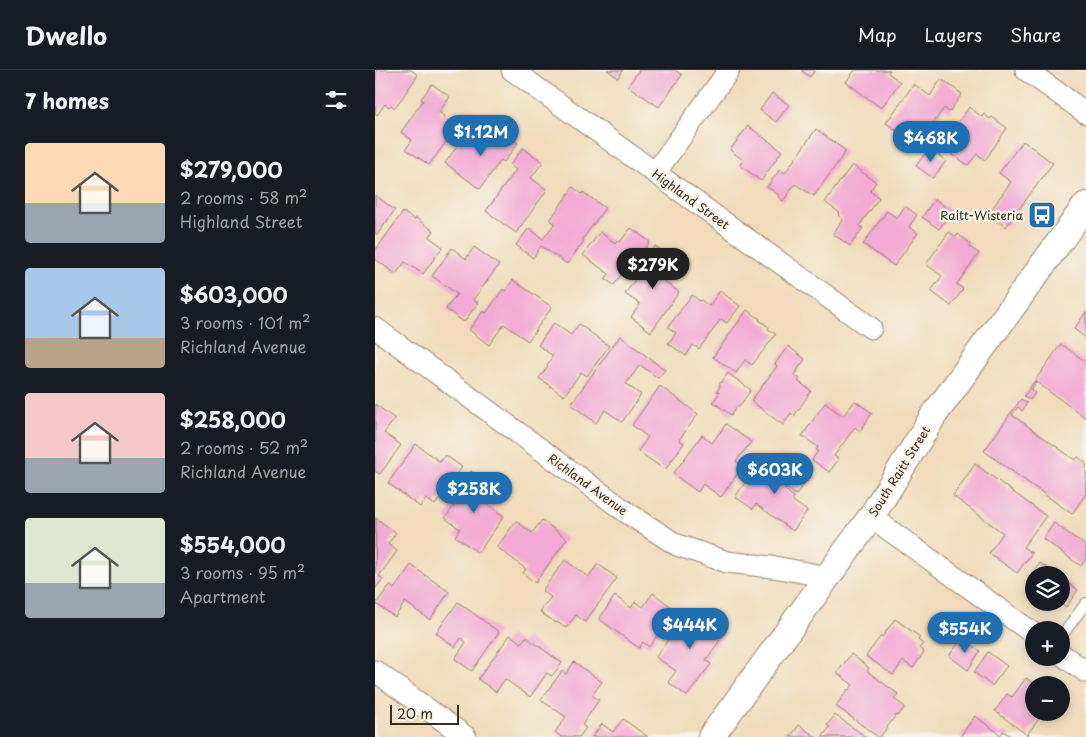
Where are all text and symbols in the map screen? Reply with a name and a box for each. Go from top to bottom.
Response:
text: Dwello [25,17,107,53]
text: Map [858,21,897,48]
text: Layers [925,21,982,48]
text: Share [1010,21,1061,48]
text: 7 homes [25,84,109,116]
icon: filters [322,86,350,114]
pin: $1.12M [440,114,522,157]
text: $1.12M [454,119,508,143]
pin: $468K [896,121,966,163]
text: $468K [904,125,958,149]
text: $279,000 [180,153,283,185]
icon: home [65,163,125,223]
street label: Highland Street [649,165,733,233]
text: 2 rooms · 58 m² [180,185,307,209]
bus stop icon: Raitt-Wisteria [1027,200,1057,230]
place label: Raitt-Wisteria [940,206,1023,224]
text: Highland Street [180,209,302,233]
pin: $279K [618,248,688,290]
text: $279K [628,252,679,276]
text: $603,000 [180,278,288,310]
icon: home [65,288,125,348]
text: 3 rooms · 101 m² [180,310,311,334]
text: Richland Avenue [180,334,306,358]
text: $258,000 [180,403,286,435]
icon: home [65,413,125,473]
street label: South Raitt Street [864,422,934,520]
text: 2 rooms · 52 m² [180,435,308,459]
street label: Richland Avenue [544,449,632,519]
pin: $603K [740,452,810,495]
text: $603K [747,457,803,481]
text: Richland Avenue [180,459,306,483]
pin: $258K [439,472,509,514]
text: $258K [447,476,501,500]
text: $554,000 [180,528,286,560]
icon: home [65,538,125,598]
text: 3 rooms · 95 m² [180,560,305,584]
map controls [1025,566,1070,721]
button: layers [1025,566,1070,611]
text: Apartment [180,584,265,608]
pin: $444K [655,608,725,650]
text: $444K [663,612,717,636]
pin: $554K [930,612,1000,654]
text: $554K [939,616,991,640]
button: + [1025,621,1070,666]
button: − [1025,676,1070,721]
scale bar [390,702,459,725]
text: 20 m [397,703,433,724]

